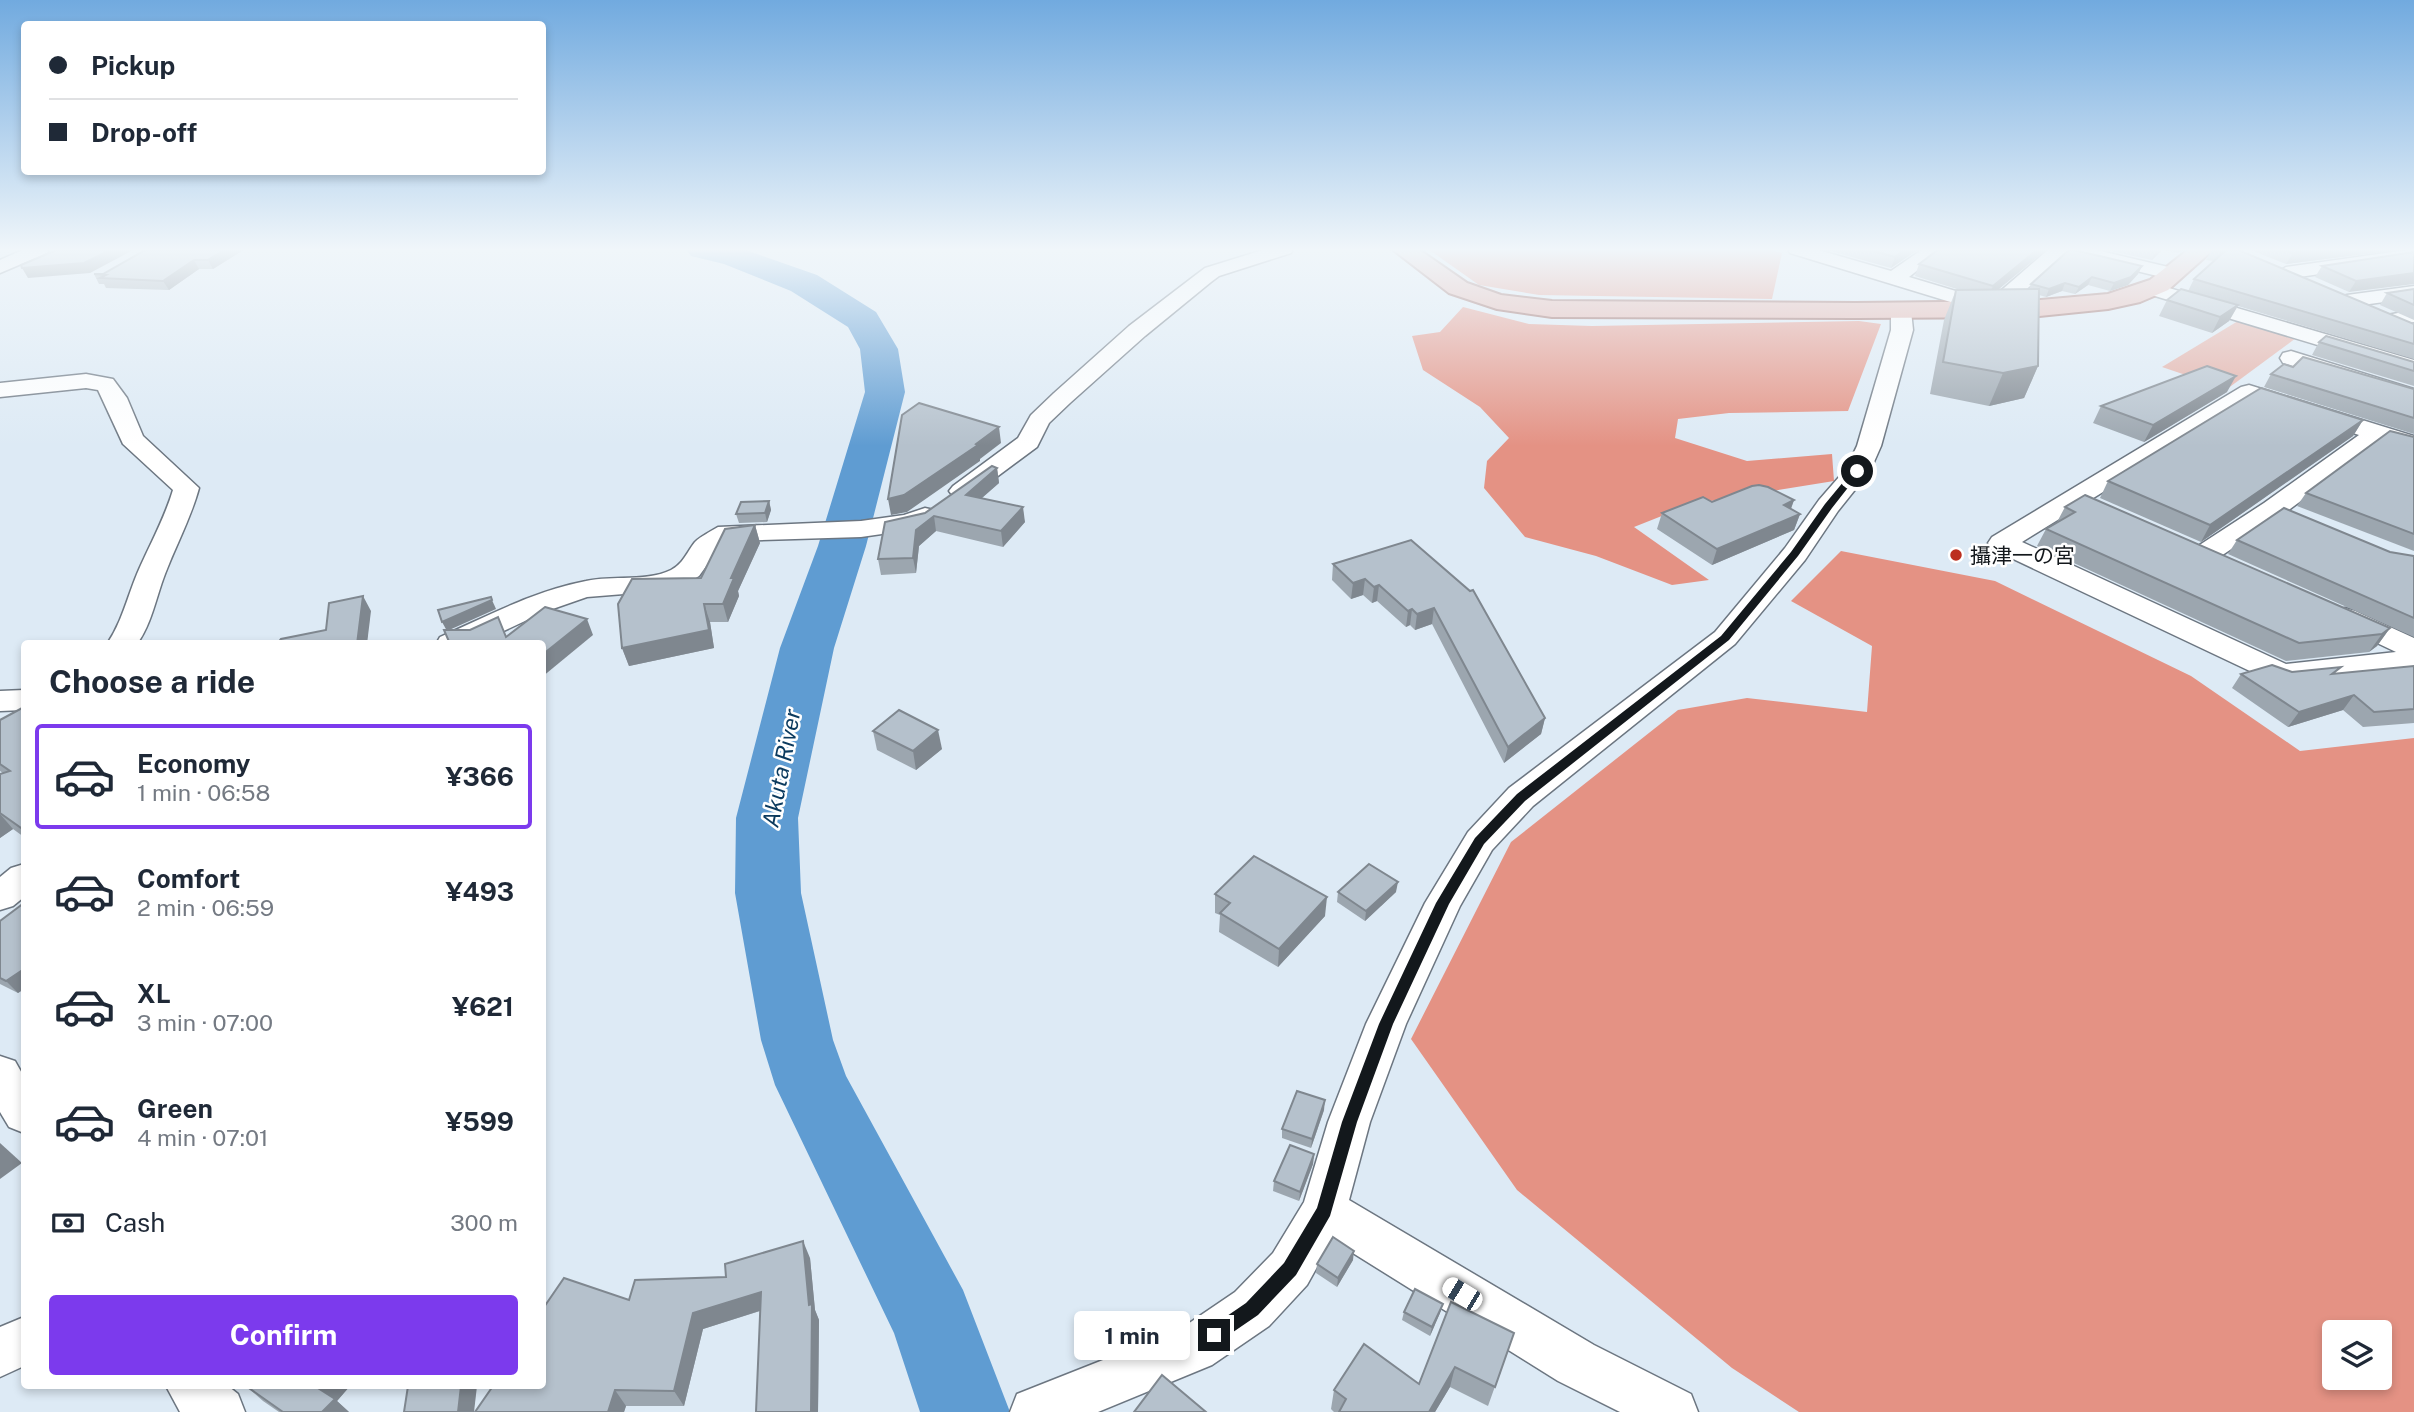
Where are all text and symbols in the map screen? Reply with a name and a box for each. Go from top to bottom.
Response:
text: Pickup [91,50,175,81]
text: Drop-off [91,117,197,148]
route start [1841,455,1873,487]
place label: 攝津一の宮 [1970,543,2075,568]
marker: 攝津一の宮 [1948,547,1964,563]
text: Choose a ride [49,663,255,700]
water label: Akuta River [756,706,806,829]
icon: car [53,745,116,808]
text: Economy [137,748,250,779]
text: ¥366 [445,761,514,792]
text: 1 min · 06:58 [137,779,270,806]
icon: car [53,860,116,923]
text: Comfort [137,863,240,894]
text: ¥493 [445,876,514,907]
text: 2 min · 06:59 [137,894,274,921]
icon: car [53,975,116,1038]
text: XL [137,978,171,1009]
text: ¥621 [452,991,514,1022]
text: 3 min · 07:00 [137,1009,273,1036]
icon: car [53,1090,116,1153]
text: Green [137,1093,213,1124]
text: ¥599 [445,1106,514,1137]
text: 4 min · 07:01 [137,1124,268,1151]
icon: cash [49,1204,87,1242]
text: Cash [105,1207,165,1238]
text: 300 m [450,1209,518,1236]
car [1439,1274,1486,1314]
button: Confirm [49,1295,518,1375]
callout: 1 min [1074,1310,1190,1360]
route end [1198,1319,1230,1351]
map controls [2322,1320,2392,1390]
button: layers [2322,1320,2392,1390]
text: 1 min [1104,1322,1160,1349]

